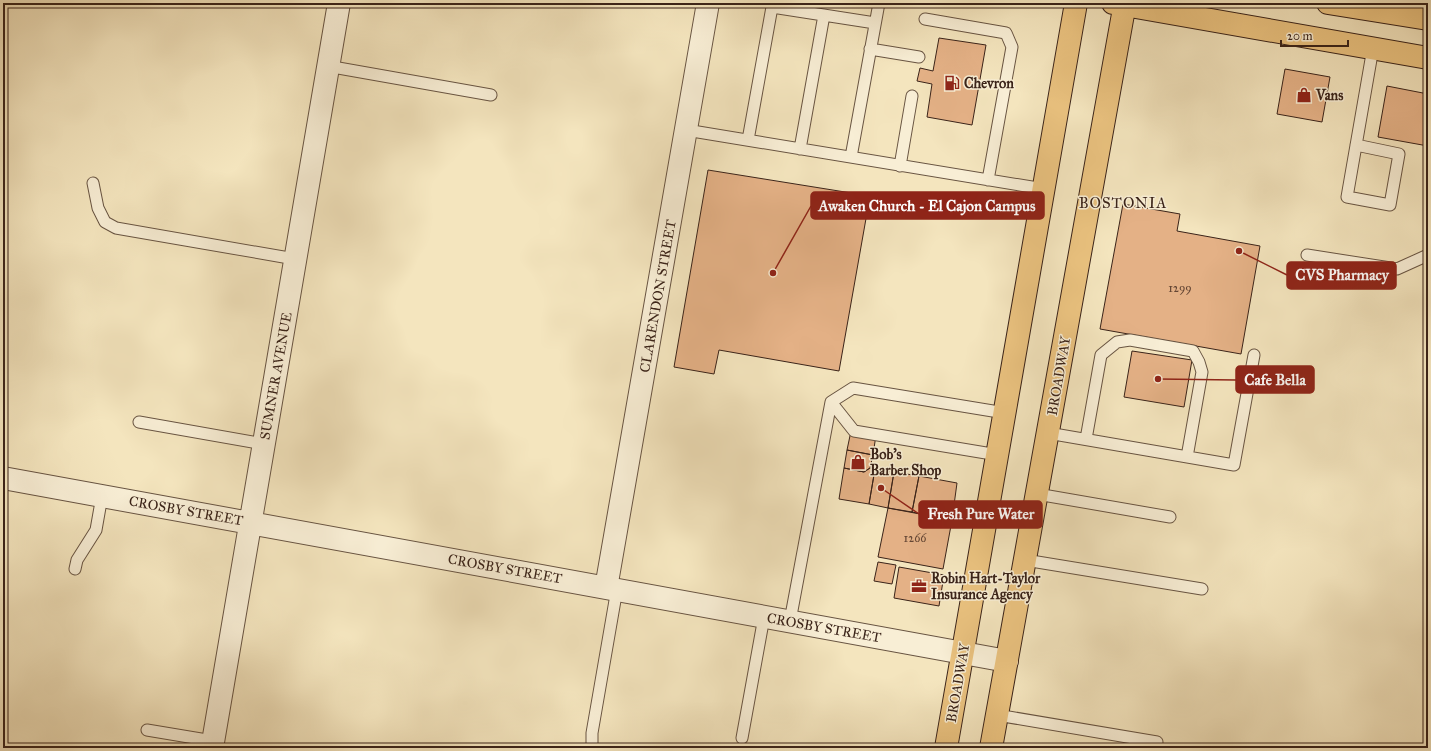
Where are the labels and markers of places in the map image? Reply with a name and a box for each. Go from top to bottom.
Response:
fuel station icon: Chevron [943,74,961,92]
place label: Chevron [964,75,1014,92]
shop icon: Vans [1295,86,1313,104]
place label: Vans [1315,87,1343,104]
callout: Awaken Church - El Cajon Campus [811,192,1044,219]
callout: CVS Pharmacy [1287,262,1396,289]
callout: Cafe Bella [1236,366,1314,393]
place label: Bob's Barber Shop [870,446,941,480]
shop icon: Bob's Barber Shop [849,453,867,471]
callout: Fresh Pure Water [919,501,1042,528]
place label: Robin Hart-Taylor Insurance Agency [931,570,1041,604]
office icon: Robin Hart-Taylor Insurance Agency [910,577,928,595]

